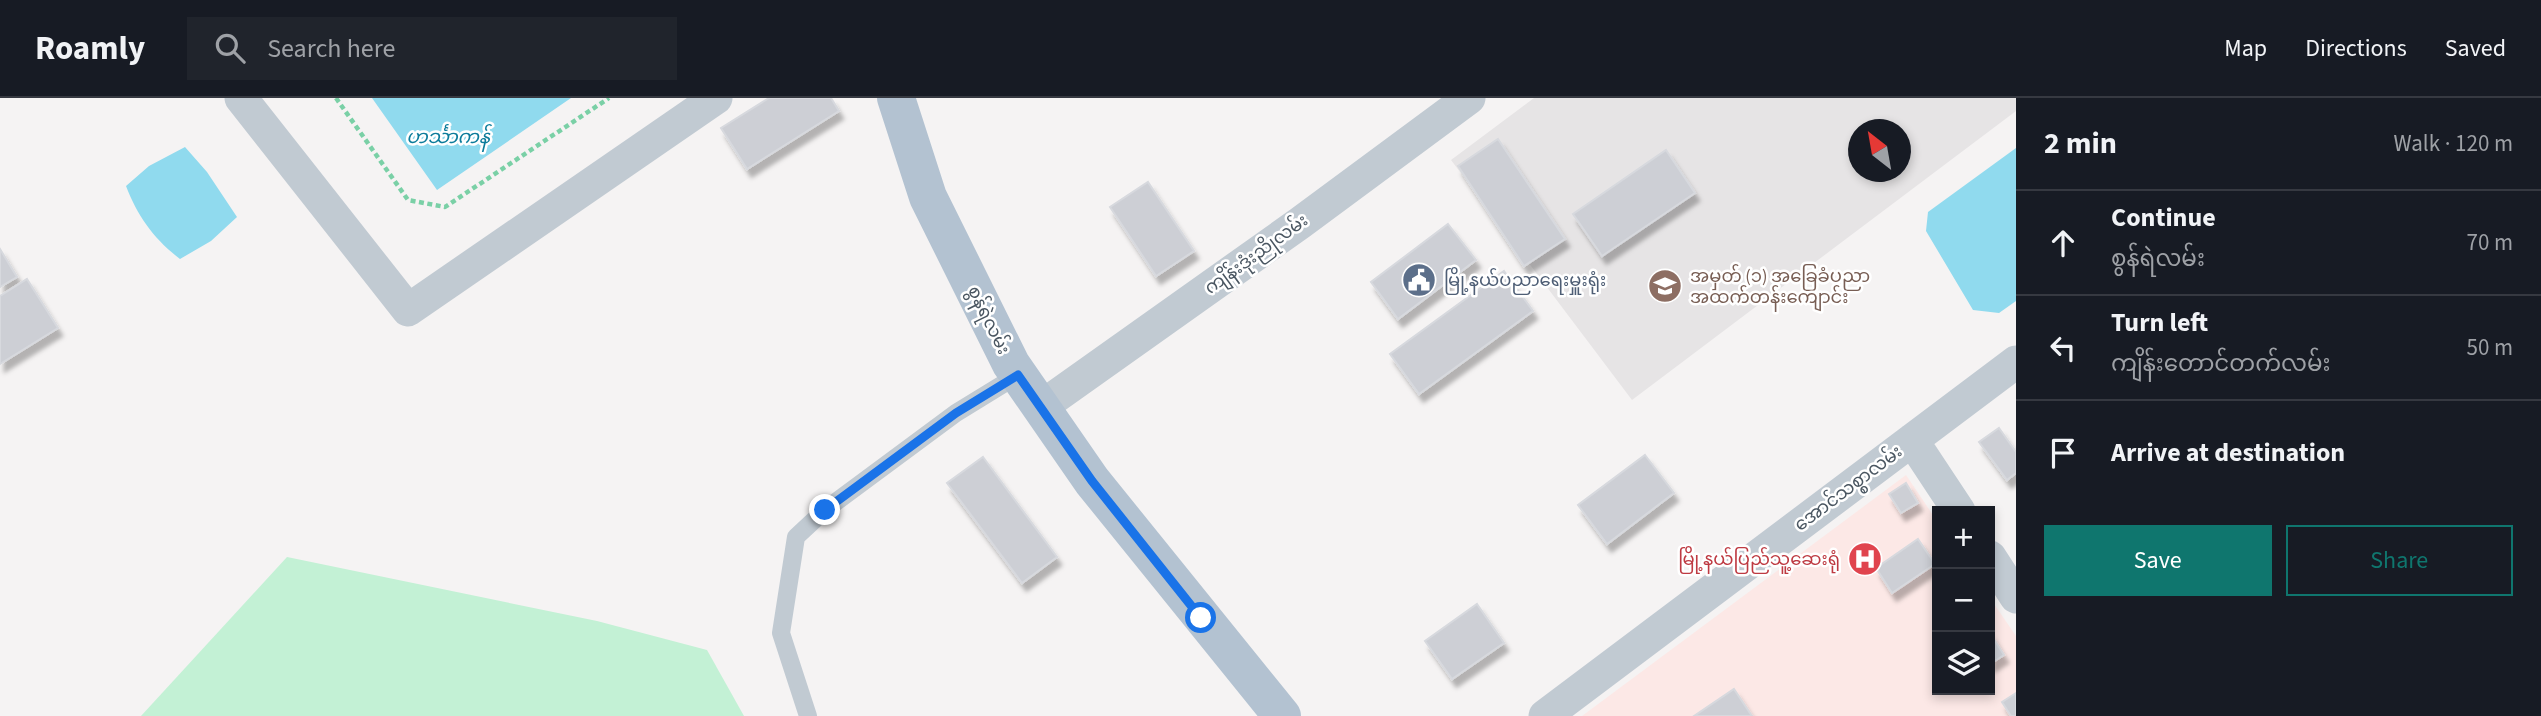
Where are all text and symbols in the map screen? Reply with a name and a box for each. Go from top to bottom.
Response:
search box [187,17,677,80]
text: Roamly [35,25,145,72]
icon: search [211,29,249,67]
text: Search here [267,30,395,67]
text: Map [2224,31,2267,66]
text: Directions [2305,31,2407,66]
text: Saved [2445,31,2506,66]
north arrow [1848,119,1911,182]
text: 2 min [2044,122,2117,165]
water label: ဟင်္သာကန် [406,123,493,152]
text: Walk · 120 m [2394,127,2513,160]
text: Continue [2111,199,2216,236]
street label: ကျိန်းဒုံးညိုလမ်း [1198,207,1314,302]
icon: ahead [2044,224,2082,262]
text: 70 m [2466,226,2513,259]
text: စွန်ရဲလမ်း [2111,242,2205,275]
public building icon: မြို့နယ်ပညာရေးမှူးရုံး [1400,261,1438,299]
place label: အမှတ် (၁) အခြေခံပညာ အထက်တန်းကျောင်း [1690,263,1870,312]
place label: မြို့နယ်ပညာရေးမှူးရုံး [1444,266,1606,295]
school or university icon: အမှတ် (၁) အခြေခံပညာ အထက်တန်းကျောင်း [1646,267,1684,305]
street label: စွန်ရဲလမ်း [959,281,1017,360]
text: Turn left [2111,304,2208,341]
icon: left [2044,329,2082,367]
text: 50 m [2466,331,2513,364]
text: ကျိန်းတောင်တက်လမ်း [2111,347,2330,380]
icon: arrive [2044,434,2082,472]
text: Arrive at destination [2111,434,2345,471]
street label: အောင်သစ္စာလမ်း [1788,439,1909,539]
route end [809,494,840,525]
map controls [1932,506,1995,695]
button: + [1932,506,1995,569]
button: Save [2044,525,2272,596]
button: Share [2286,525,2513,596]
hospital icon: မြို့နယ်ပြည်သူ့ဆေးရုံ [1846,540,1884,578]
place label: မြို့နယ်ပြည်သူ့ဆေးရုံ [1678,545,1840,574]
button: − [1932,569,1995,632]
route start [1185,602,1216,633]
button: layers [1932,632,1995,695]

